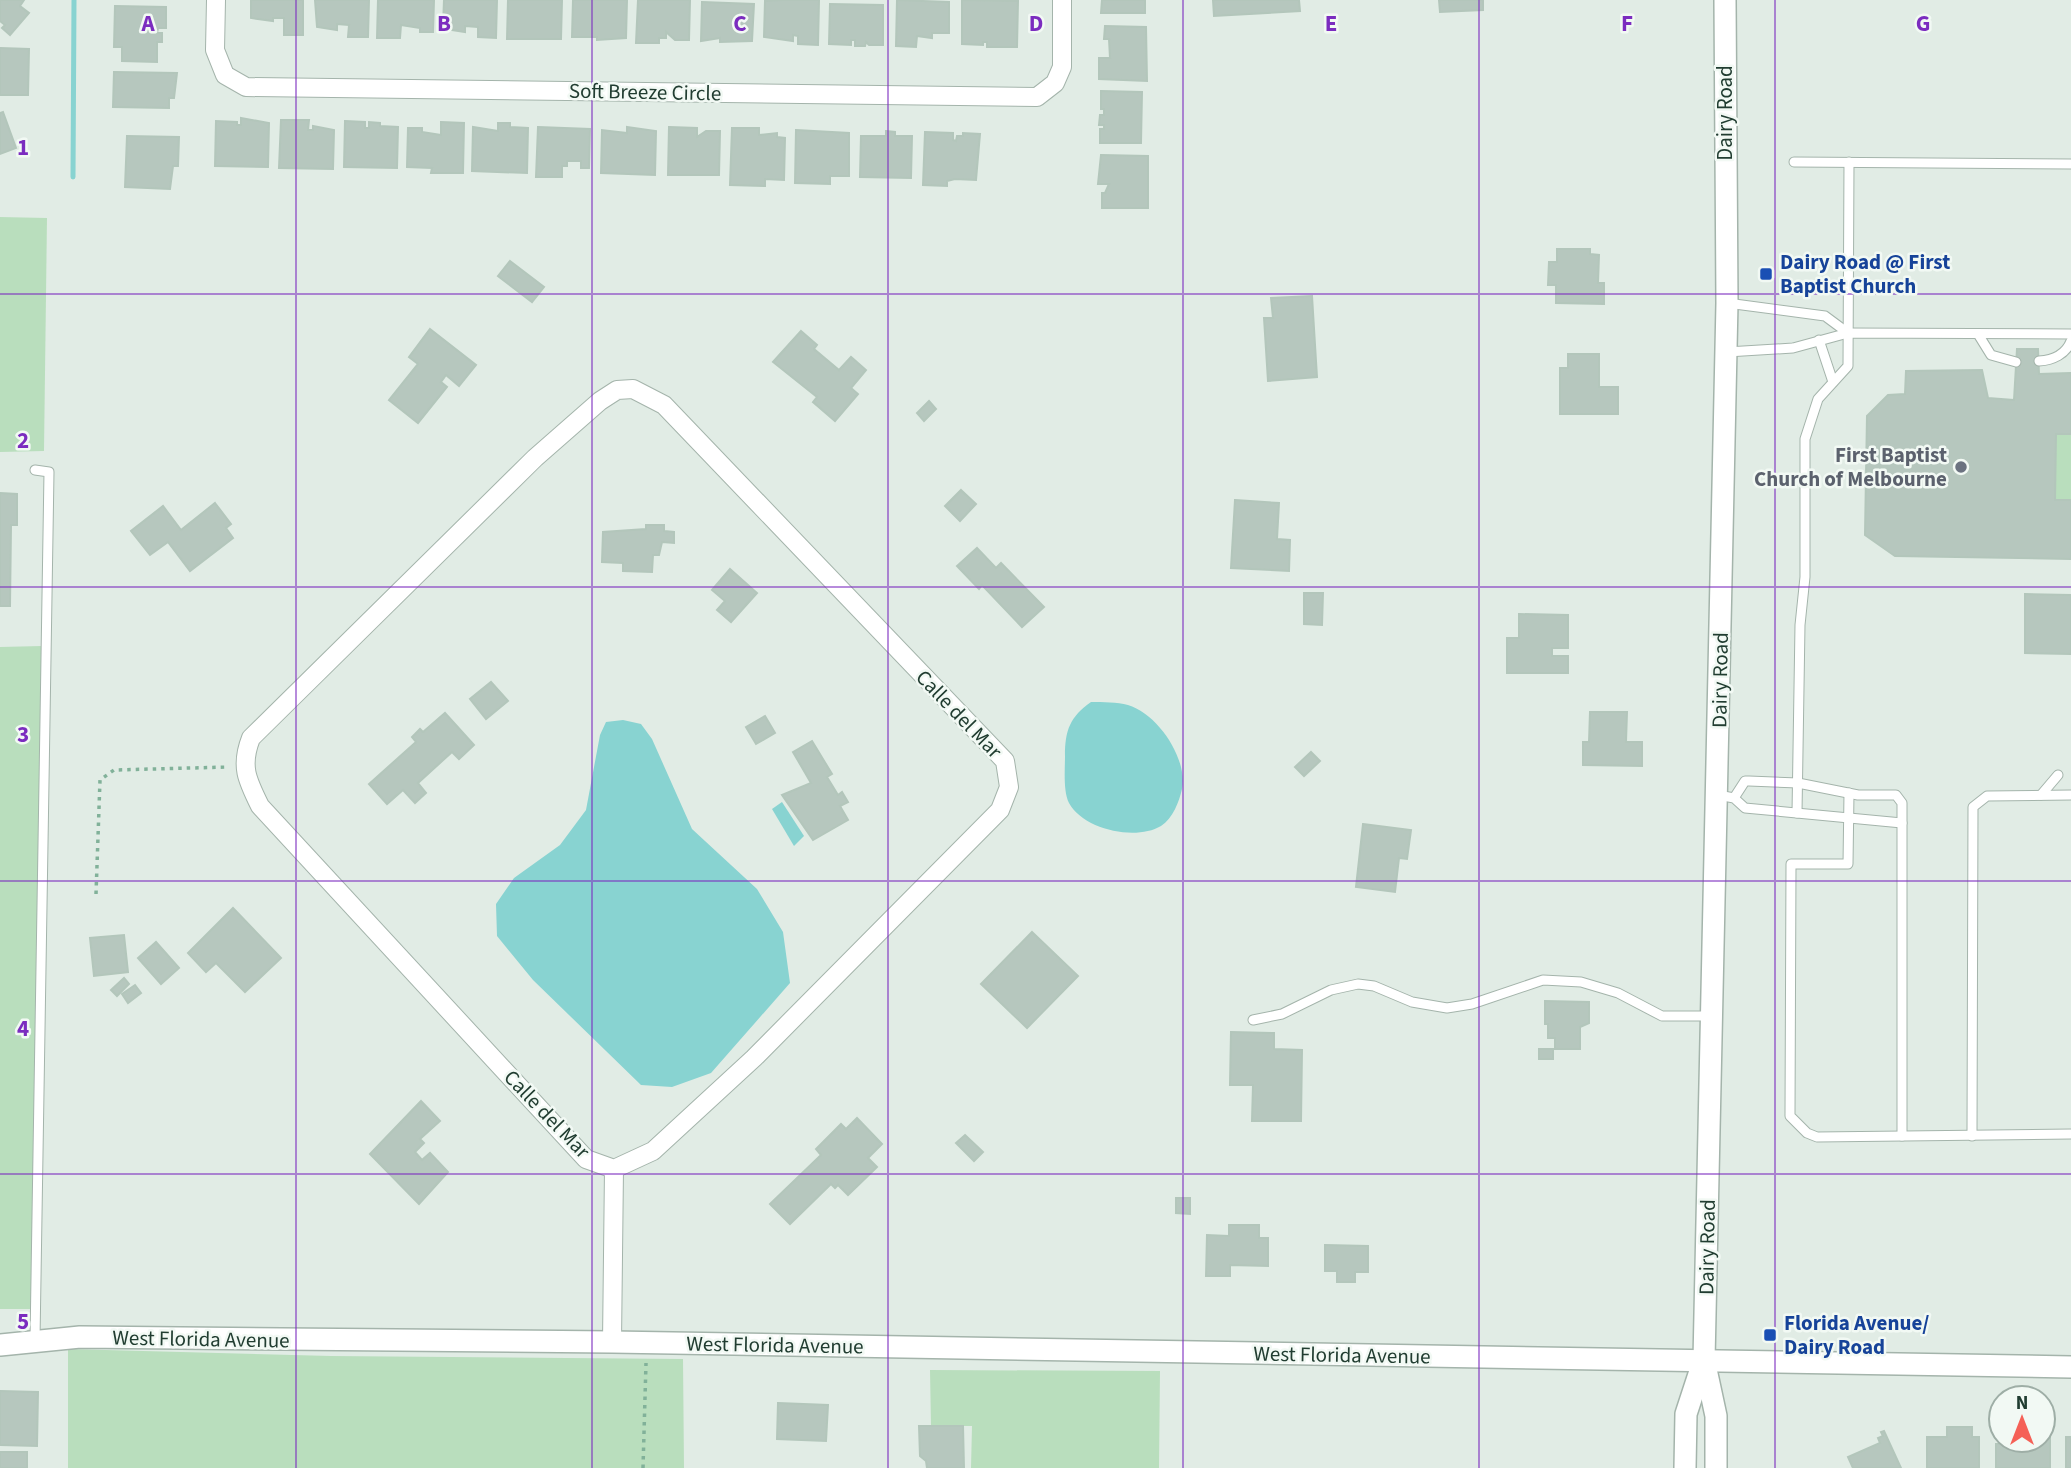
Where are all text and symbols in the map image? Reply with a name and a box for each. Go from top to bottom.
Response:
text: A [140,7,155,40]
text: B [437,7,451,40]
text: C [733,7,747,40]
text: D [1029,7,1043,40]
text: E [1325,7,1337,40]
text: F [1621,7,1633,40]
text: G [1916,7,1930,40]
street label: Dairy Road [1710,65,1740,161]
street label: Soft Breeze Circle [569,76,721,108]
text: 1 [17,131,29,164]
place label: Dairy Road @ First Baptist Church [1780,247,1950,301]
marker: Dairy Road @ First Baptist Church [1758,266,1774,282]
text: 2 [17,424,29,457]
place label: First Baptist Church of Melbourne [1754,440,1947,494]
marker: First Baptist Church of Melbourne [1953,459,1969,475]
street label: Dairy Road [1704,632,1736,728]
street label: Calle del Mar [909,663,1009,765]
text: 3 [17,718,29,751]
text: 4 [17,1012,29,1045]
street label: Calle del Mar [497,1063,597,1165]
street label: Dairy Road [1691,1199,1723,1295]
text: 5 [17,1305,29,1338]
place label: Florida Avenue/ Dairy Road [1784,1308,1929,1362]
street label: West Florida Avenue [112,1322,290,1356]
marker: Florida Avenue/ Dairy Road [1762,1327,1778,1343]
street label: West Florida Avenue [686,1328,864,1362]
street label: West Florida Avenue [1253,1338,1431,1372]
north arrow [1987,1384,2057,1454]
text: N [2016,1390,2028,1417]

